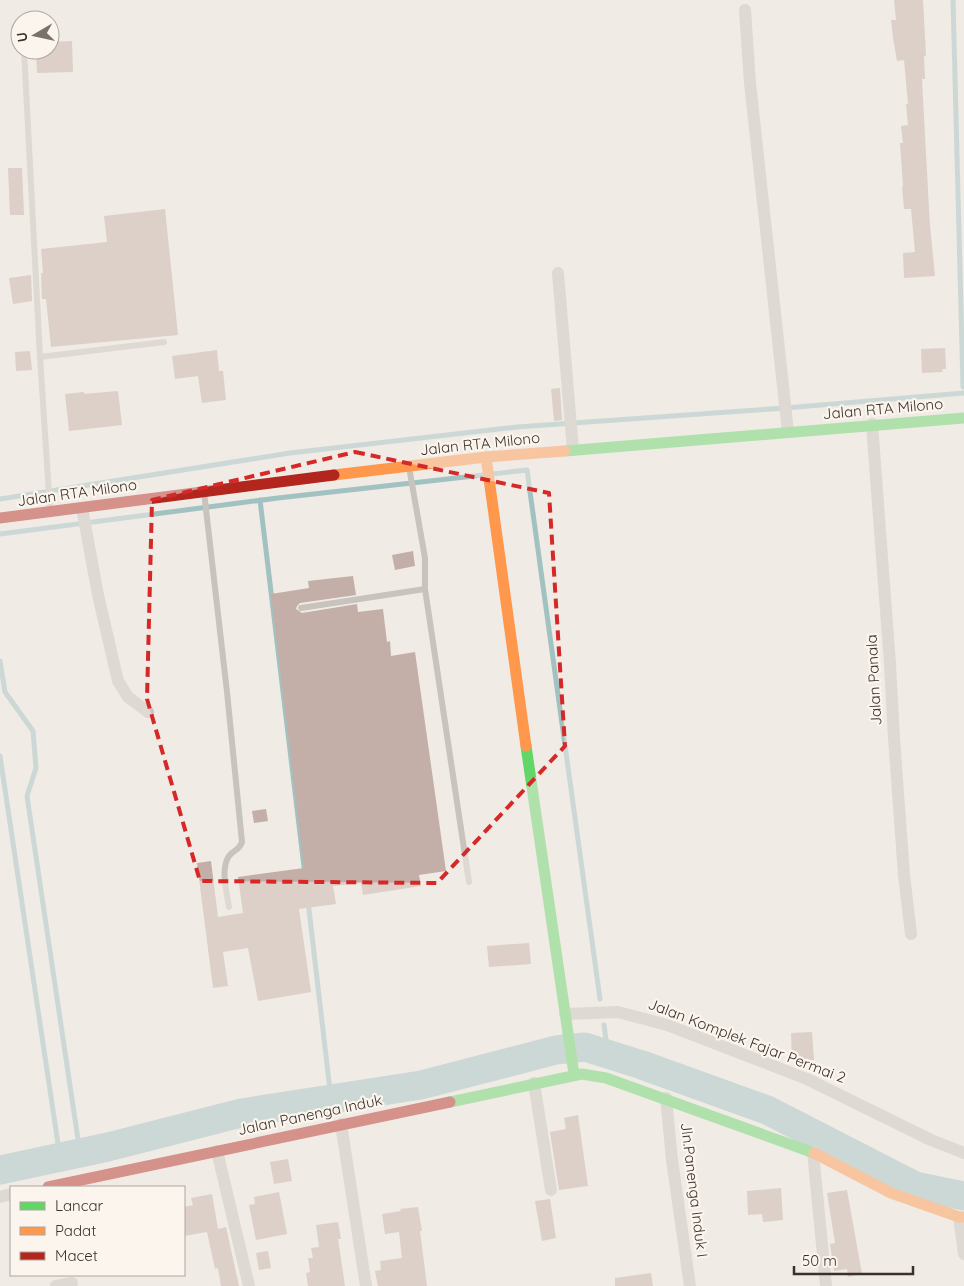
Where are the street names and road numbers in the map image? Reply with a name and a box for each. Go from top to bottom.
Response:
street label: Jalan RTA Milono [822,394,944,423]
street label: Jalan RTA Milono [419,428,541,459]
street label: Jalan RTA Milono [16,475,138,510]
street label: Jalan Panala [862,634,885,726]
street label: Jalan Komplek Fajar Permai 2 [646,994,849,1087]
street label: Jalan Panenga Induk [236,1090,384,1139]
street label: Jln.Panenga Induk I [677,1121,712,1258]

